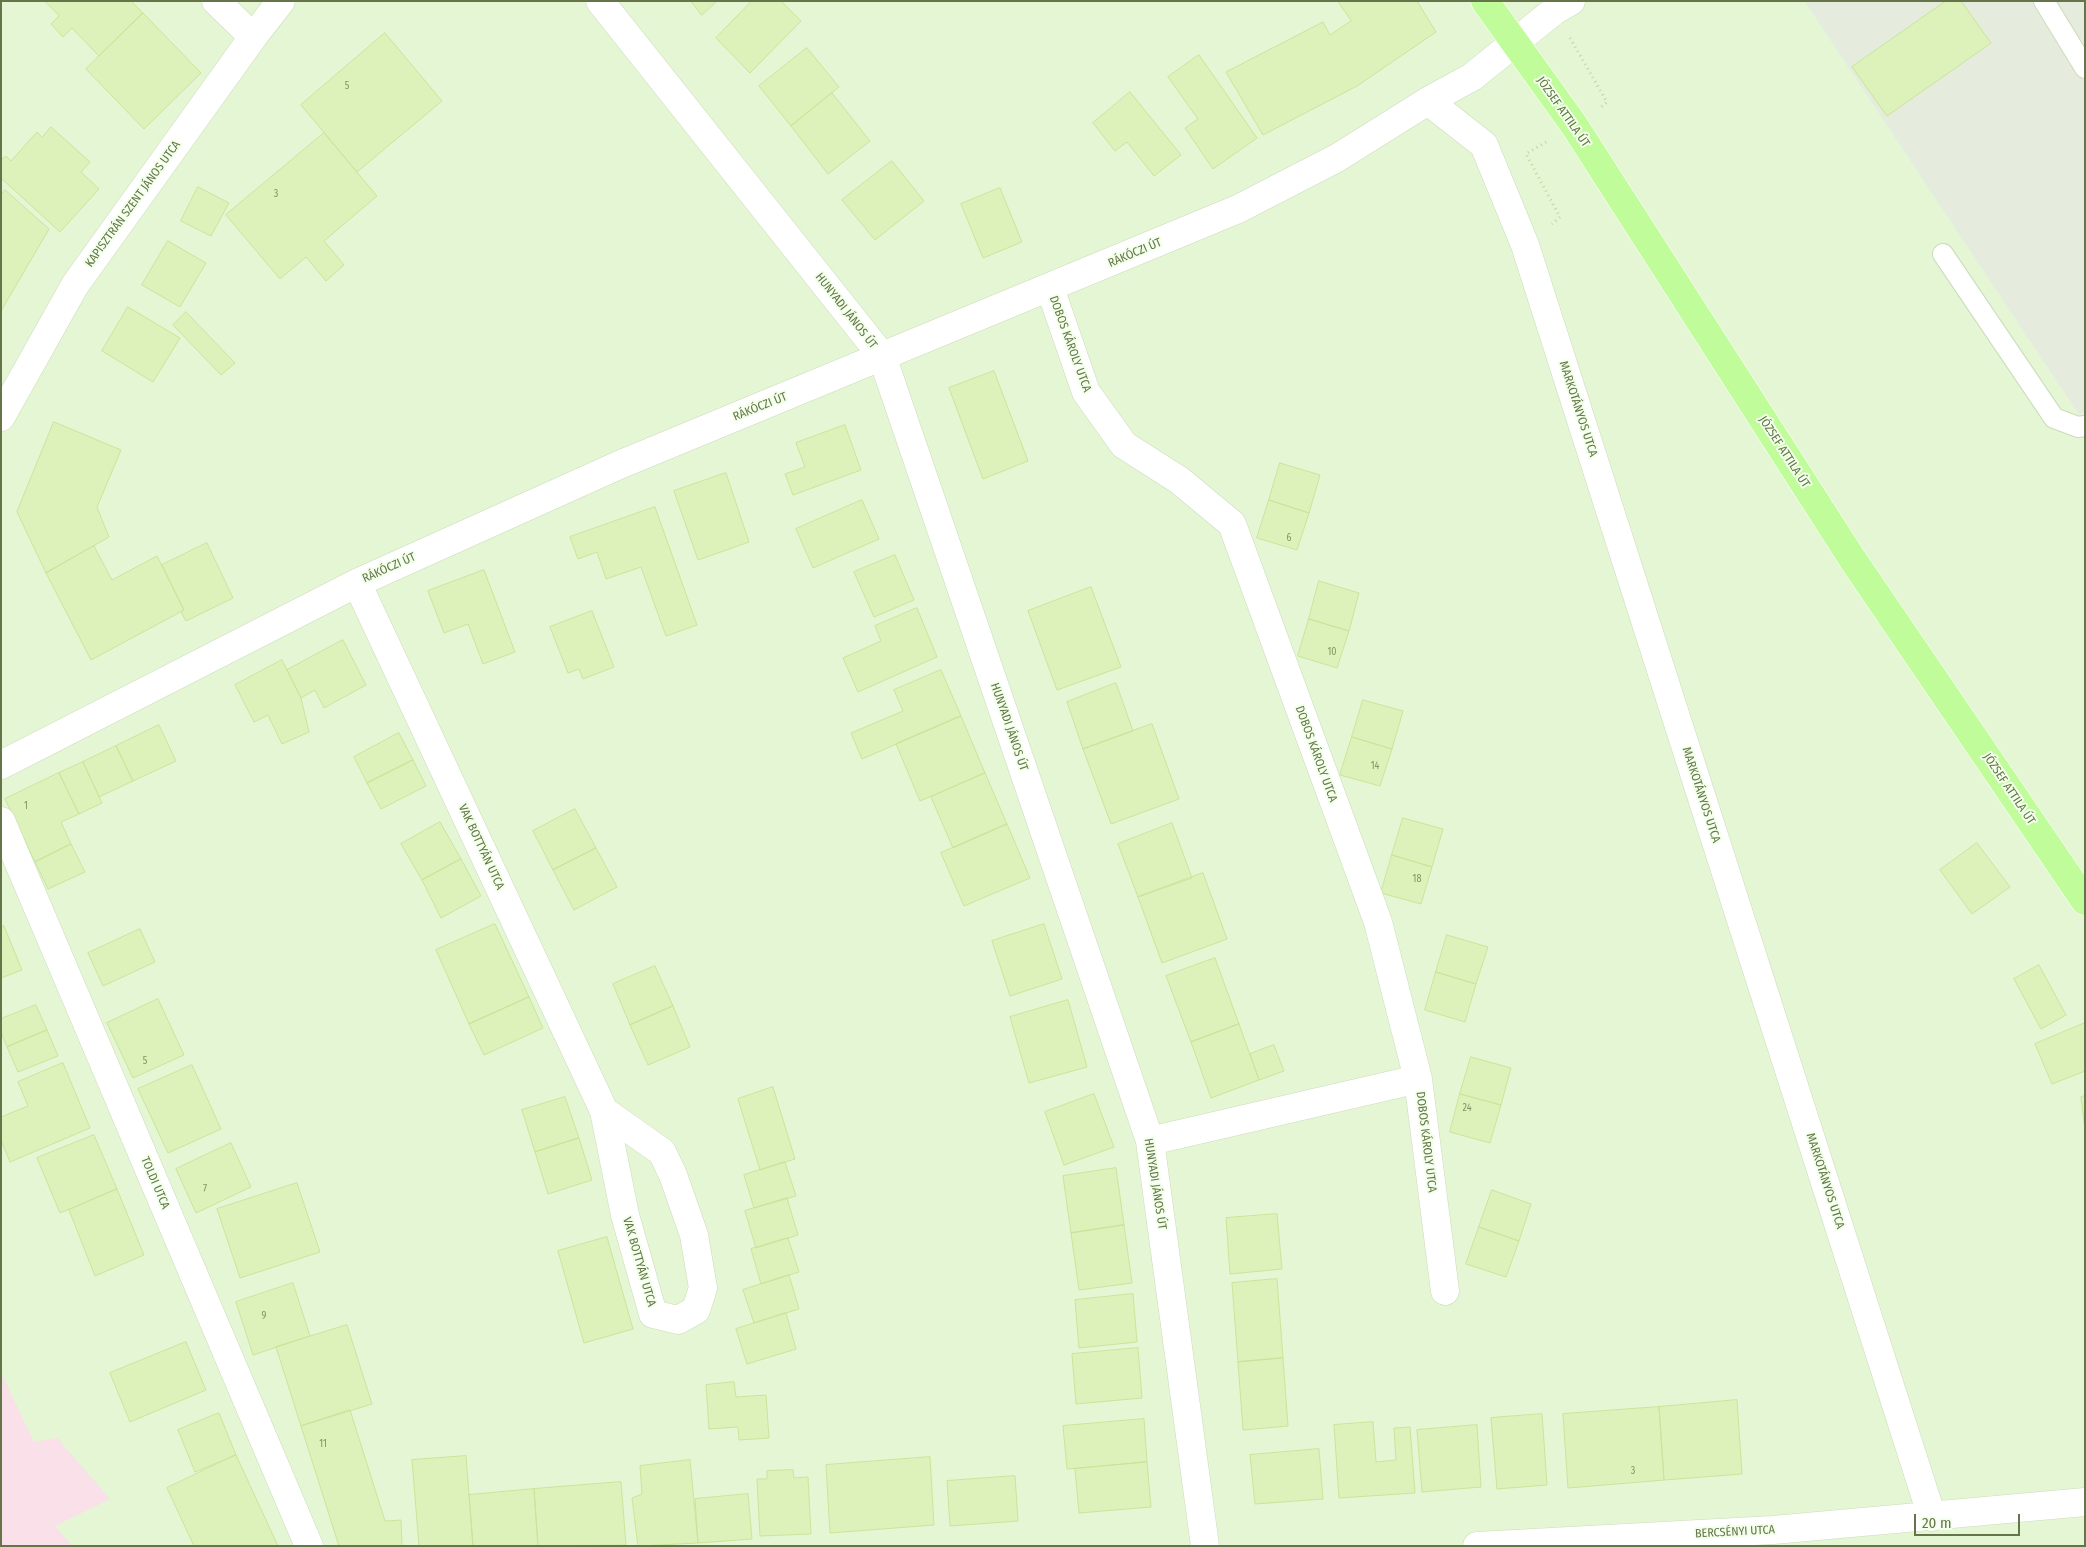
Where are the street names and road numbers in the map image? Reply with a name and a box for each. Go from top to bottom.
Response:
street label: JÓZSEF ATTILA ÚT [1533,74,1593,150]
street label: KAPISZTRÁN SZENT JÁNOS UTCA [82,138,184,270]
street label: RÁKÓCZI ÚT [1106,235,1164,271]
street label: HUNYADI JÁNOS ÚT [812,270,880,352]
street label: DOBOS KÁROLY UTCA [1046,294,1094,394]
street label: MARKOTÁNYOS UTCA [1556,359,1600,459]
street label: RÁKÓCZI ÚT [731,390,789,424]
street label: JÓZSEF ATTILA ÚT [1755,413,1813,491]
street label: RÁKÓCZI ÚT [360,550,418,586]
street label: HUNYADI JÁNOS ÚT [987,681,1031,773]
street label: DOBOS KÁROLY UTCA [1292,704,1340,804]
street label: MARKOTÁNYOS UTCA [1679,745,1723,845]
street label: JÓZSEF ATTILA ÚT [1980,751,2038,827]
street label: VAK BOTTYÁN UTCA [455,802,507,892]
street label: DOBOS KÁROLY UTCA [1413,1091,1439,1193]
street label: MARKOTÁNYOS UTCA [1803,1131,1847,1231]
street label: HUNYADI JÁNOS ÚT [1141,1137,1169,1231]
street label: TOLDI UTCA [138,1155,172,1211]
street label: VAK BOTTYÁN UTCA [619,1216,659,1308]
street label: BERCSÉNYI UTCA [1695,1523,1775,1541]

